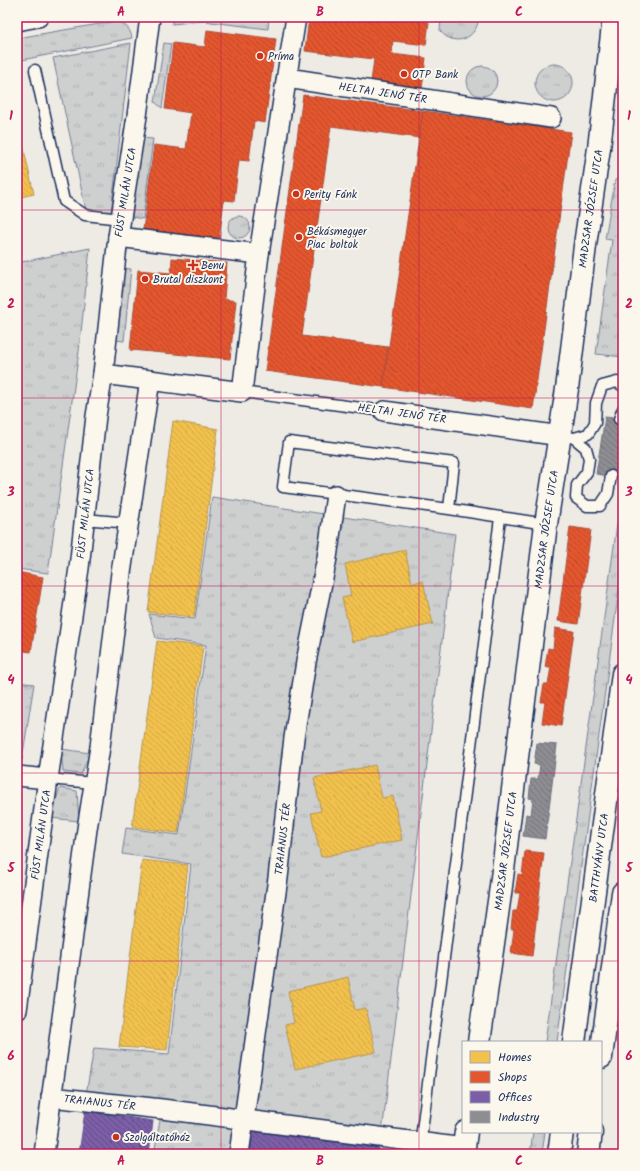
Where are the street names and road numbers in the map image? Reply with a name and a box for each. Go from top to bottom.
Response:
street label: HELTAI JENŐ TÉR [337,78,429,109]
street label: FÜST MILÁN UTCA [110,146,142,239]
street label: MADZSAR JÓZSEF UTCA [574,148,609,269]
street label: HELTAI JENŐ TÉR [356,399,448,429]
street label: FÜST MILÁN UTCA [72,467,100,560]
street label: MADZSAR JÓZSEF UTCA [530,469,564,590]
street label: FÜST MILÁN UTCA [27,788,57,881]
street label: MADZSAR JÓZSEF UTCA [490,790,523,912]
street label: TRAIANUS TÉR [270,802,297,876]
street label: BATTHYÁNY UTCA [585,812,614,903]
street label: TRAIANUS TÉR [63,1090,137,1116]

